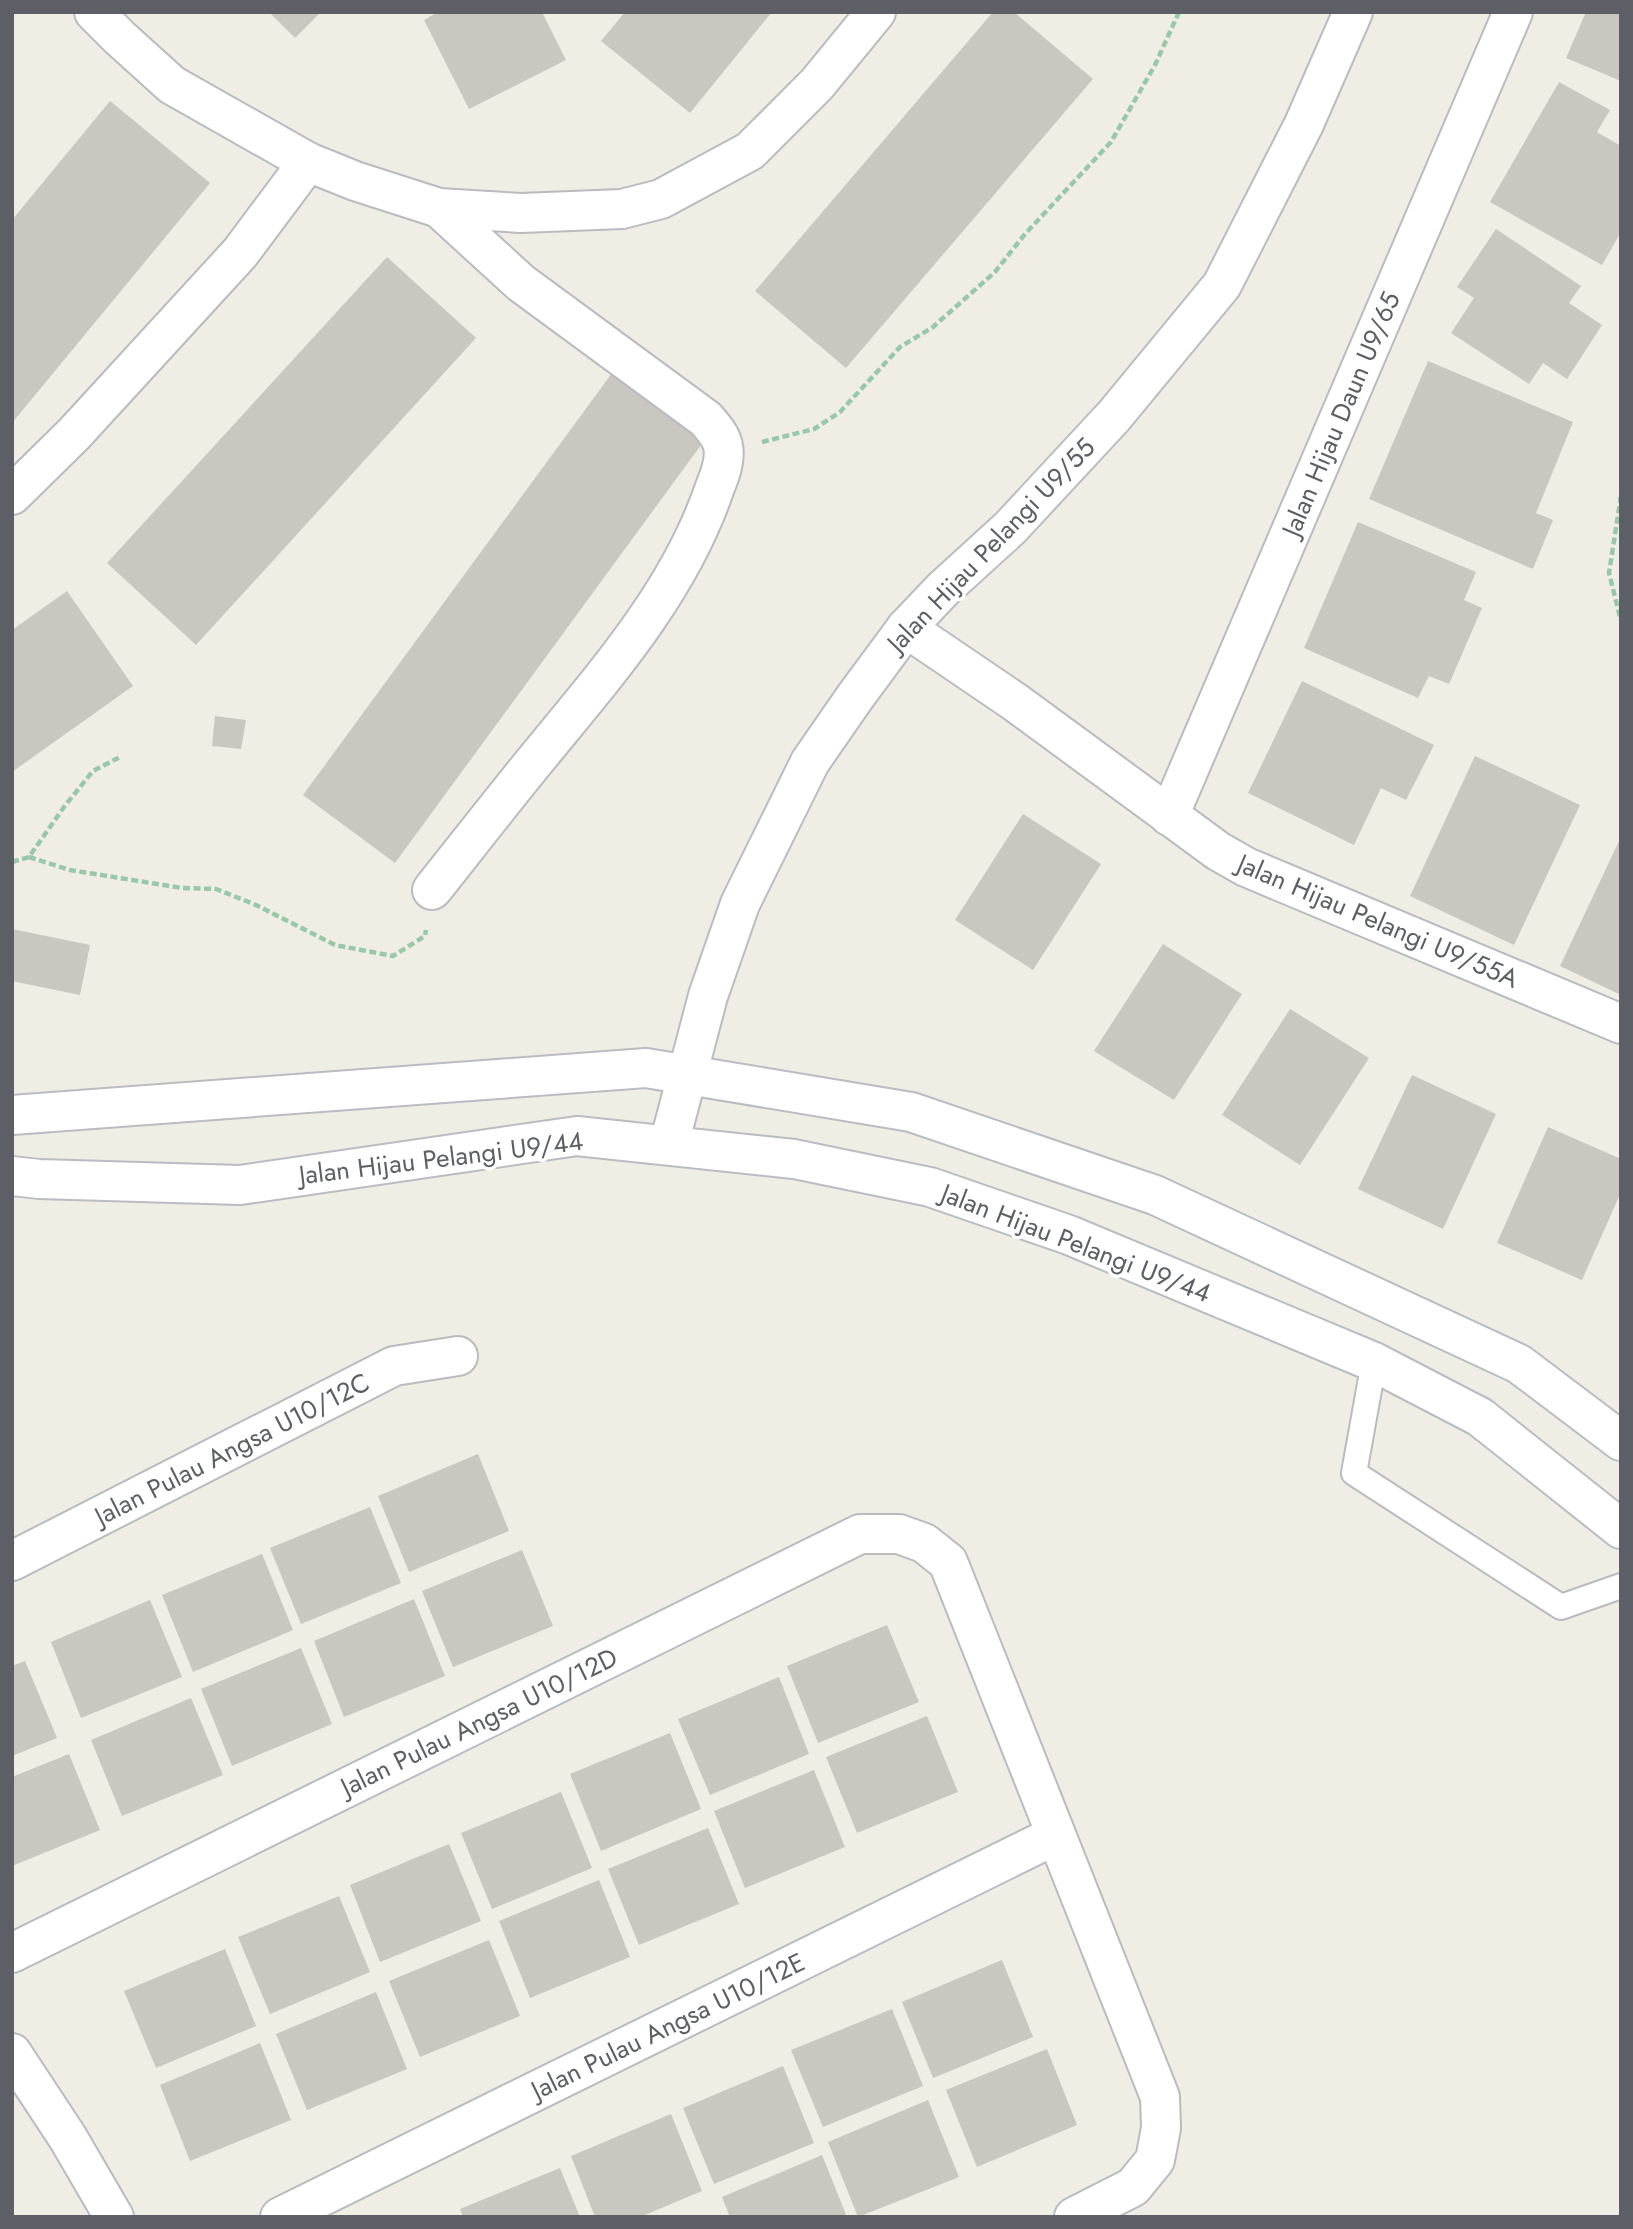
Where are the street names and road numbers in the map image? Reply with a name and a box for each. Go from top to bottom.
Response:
street label: Jalan Hijau Daun U9/65 [1271,286,1410,545]
street label: Jalan Hijau Pelangi U9/55 [876,429,1104,663]
street label: Jalan Hijau Pelangi U9/55A [1229,843,1525,998]
street label: Jalan Hijau Pelangi U9/44 [294,1122,585,1195]
street label: Jalan Hijau Pelangi U9/44 [933,1173,1216,1312]
street label: Jalan Pulau Angsa U10/12C [85,1363,376,1536]
street label: Jalan Pulau Angsa U10/12D [332,1638,624,1807]
street label: Jalan Pulau Angsa U10/12E [522,1943,811,2110]

